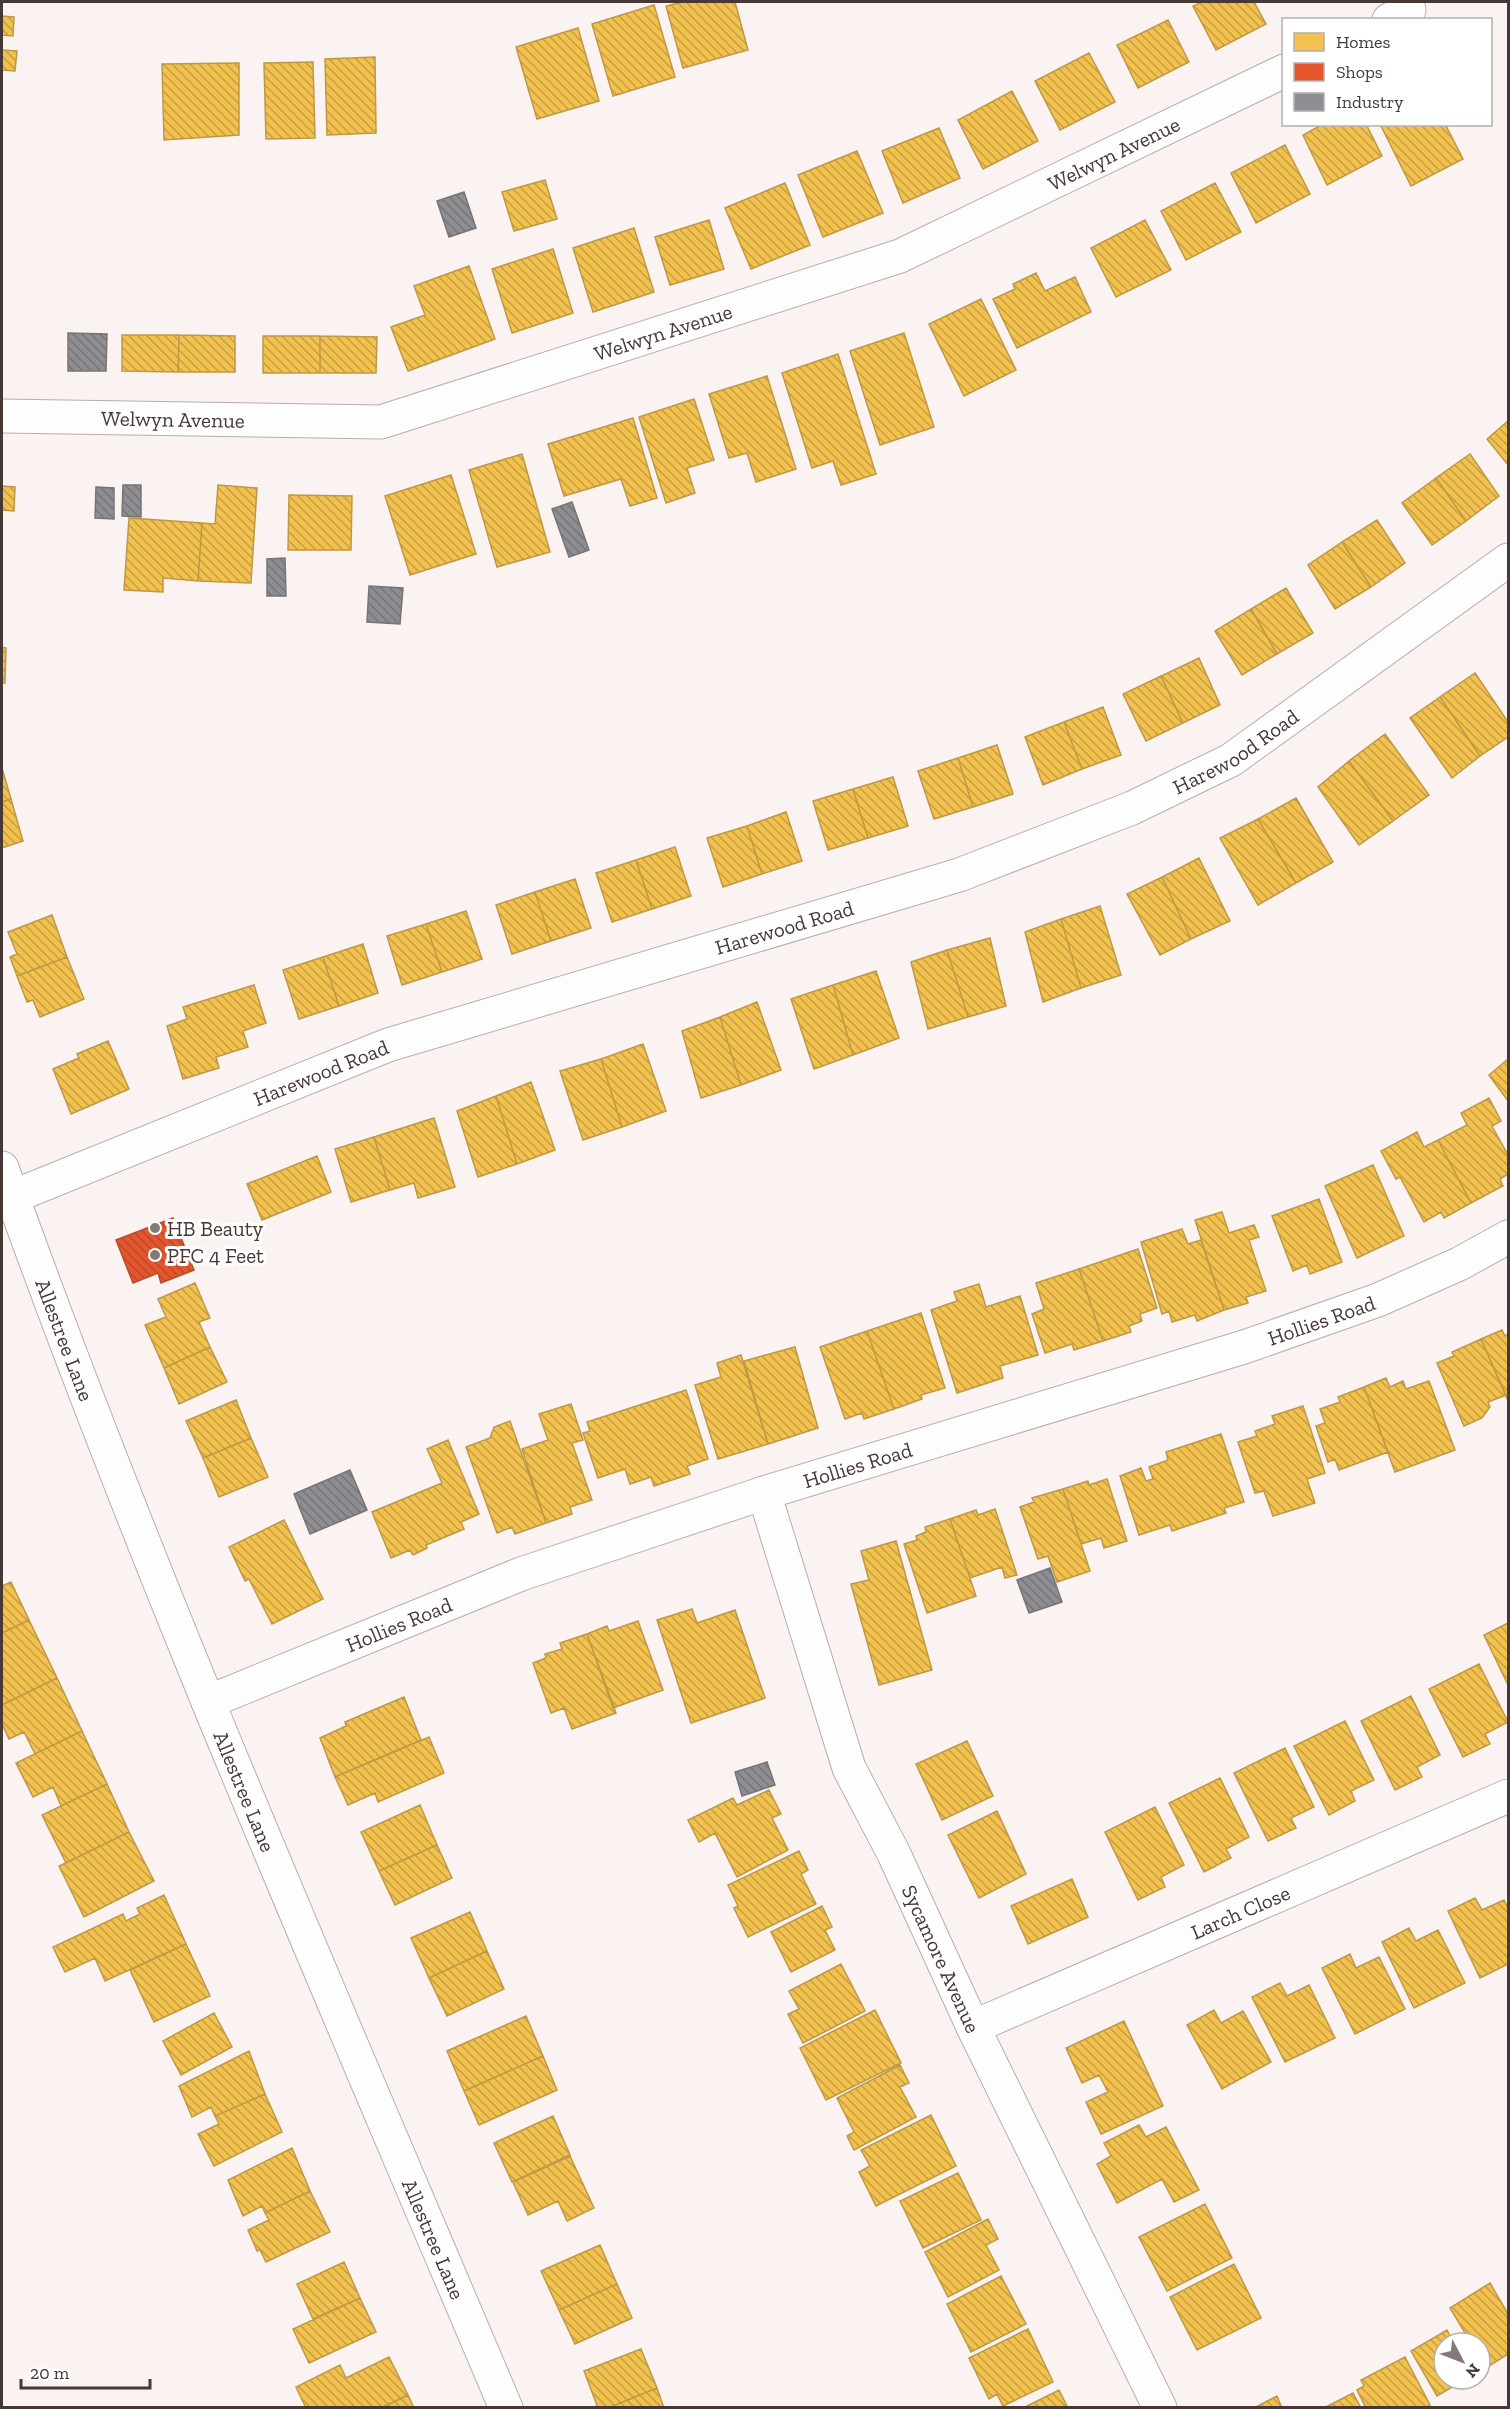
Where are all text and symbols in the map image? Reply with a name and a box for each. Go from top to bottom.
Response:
legend [1282,18,1492,126]
text: Homes [1336,31,1390,53]
text: Shops [1336,61,1383,83]
text: Industry [1336,91,1404,113]
street label: Welwyn Avenue [1044,111,1184,196]
street label: Welwyn Avenue [591,298,735,366]
street label: Welwyn Avenue [101,405,245,432]
street label: Harewood Road [1168,703,1303,799]
street label: Harewood Road [712,894,857,959]
street label: Harewood Road [250,1034,392,1111]
place label: HB Beauty [167,1216,264,1241]
marker: HB Beauty [148,1221,162,1235]
place label: PFC 4 Feet [167,1243,264,1268]
marker: PFC 4 Feet [148,1248,162,1262]
street label: Allestree Lane [31,1275,100,1404]
street label: Hollies Road [1264,1289,1379,1350]
street label: Hollies Road [800,1436,915,1493]
street label: Hollies Road [342,1591,456,1657]
street label: Allestree Lane [209,1727,281,1856]
street label: Larch Close [1187,1879,1294,1944]
street label: Sycamore Avenue [897,1881,986,2037]
street label: Allestree Lane [397,2175,471,2303]
north arrow [1432,2331,1492,2391]
scale bar [21,2352,150,2390]
text: N [1462,2360,1484,2382]
text: 20 m [30,2362,70,2384]

